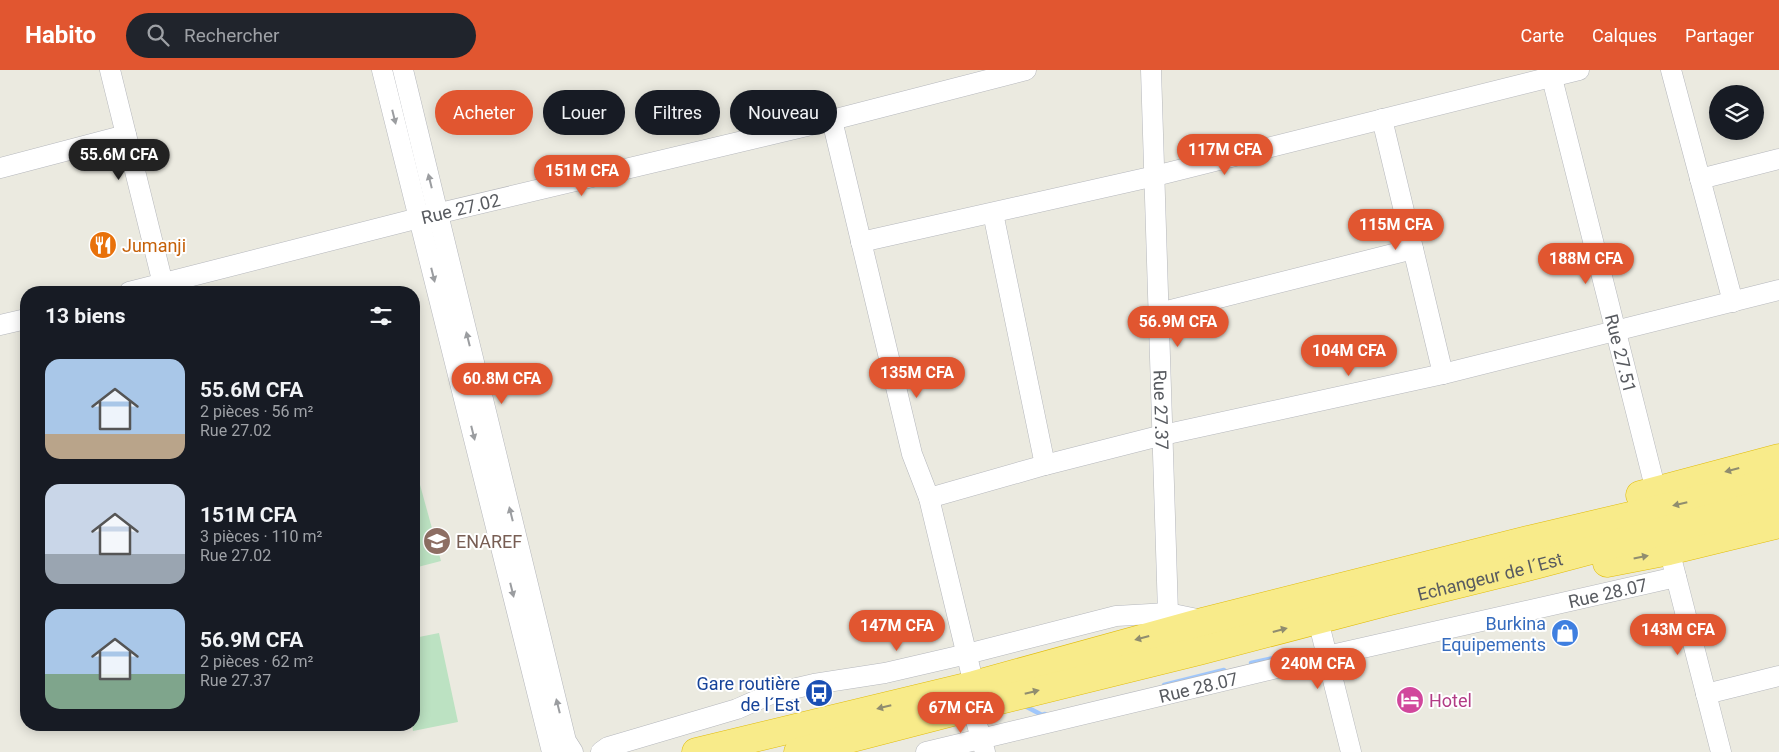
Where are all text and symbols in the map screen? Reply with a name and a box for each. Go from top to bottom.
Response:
search box [126,13,476,58]
text: Habito [25,21,96,49]
icon: search [144,21,172,49]
text: Rechercher [184,24,279,47]
text: Carte [1521,25,1564,46]
text: Calques [1592,25,1657,46]
text: Partager [1685,25,1754,46]
map controls [1709,85,1764,140]
button: layers [1709,85,1764,140]
chip: Acheter [435,90,533,135]
chip: Louer [543,90,625,135]
chip: Filtres [635,90,720,135]
chip: Nouveau [730,90,837,135]
one-way arrow [390,110,398,125]
pin: 117M CFA [1173,134,1277,176]
pin: 55.6M CFA [62,138,176,181]
text: 117M CFA [1188,140,1262,159]
text: 55.6M CFA [80,145,158,164]
pin: 151M CFA [530,154,634,197]
text: 151M CFA [545,161,619,180]
one-way arrow [426,174,434,189]
street label: Rue 27.02 [419,189,502,228]
pin: 115M CFA [1344,208,1448,251]
text: 115M CFA [1359,215,1433,234]
restaurant icon: Jumanji [88,230,118,260]
place label: Jumanji [122,235,186,256]
pin: 188M CFA [1534,242,1638,285]
text: 188M CFA [1549,249,1623,268]
one-way arrow [430,267,438,282]
icon: filters [367,302,395,330]
text: 13 biens [45,304,126,328]
pin: 56.9M CFA [1121,306,1235,348]
text: 56.9M CFA [1139,312,1217,331]
street label: Rue 27.51 [1601,312,1641,395]
one-way arrow [464,332,472,347]
pin: 104M CFA [1297,334,1401,377]
text: 104M CFA [1312,341,1386,360]
pin: 135M CFA [865,356,969,399]
pin: 60.8M CFA [445,362,559,405]
text: 135M CFA [880,363,954,382]
text: 60.8M CFA [463,369,541,388]
street label: Rue 27.37 [1150,369,1173,450]
text: 55.6M CFA [200,378,303,402]
icon: home [85,379,145,439]
text: 2 pièces · 56 m² [200,402,313,421]
text: Rue 27.02 [200,421,271,440]
one-way arrow [469,425,477,440]
one-way arrow [1724,467,1739,475]
one-way arrow [1673,500,1688,508]
text: 151M CFA [200,503,297,527]
icon: home [85,504,145,564]
one-way arrow [507,507,515,522]
school or university icon: ENAREF [422,526,452,556]
text: 3 pièces · 110 m² [200,527,322,546]
place label: ENAREF [456,531,522,552]
text: Rue 27.02 [200,546,271,565]
street label: Echangeur de l´Est [1415,548,1565,604]
one-way arrow [1633,552,1649,560]
street label: Rue 28.07 [1566,573,1649,612]
one-way arrow [508,583,516,598]
pin: 147M CFA [845,610,949,652]
place label: Burkina Equipements [1441,613,1546,655]
pin: 143M CFA [1626,614,1730,656]
text: 147M CFA [860,616,934,635]
shop icon: Burkina Equipements [1550,618,1580,648]
text: 143M CFA [1641,620,1715,639]
one-way arrow [1273,625,1288,633]
text: 56.9M CFA [200,628,303,652]
icon: home [85,629,145,689]
one-way arrow [1135,635,1150,643]
pin: 240M CFA [1266,648,1370,690]
text: 2 pièces · 62 m² [200,652,313,671]
text: 240M CFA [1281,654,1355,673]
street label: Rue 28.07 [1157,667,1240,706]
text: Rue 27.37 [200,671,271,690]
place label: Gare routière de l´Est [697,673,800,715]
bus stop icon: Gare routière de l´Est [804,678,834,708]
hotel icon: Hotel [1395,685,1425,715]
one-way arrow [1024,688,1039,696]
place label: Hotel [1429,690,1472,711]
pin: 67M CFA [915,692,1007,734]
one-way arrow [554,698,562,713]
text: 67M CFA [929,698,993,717]
one-way arrow [876,703,891,711]

